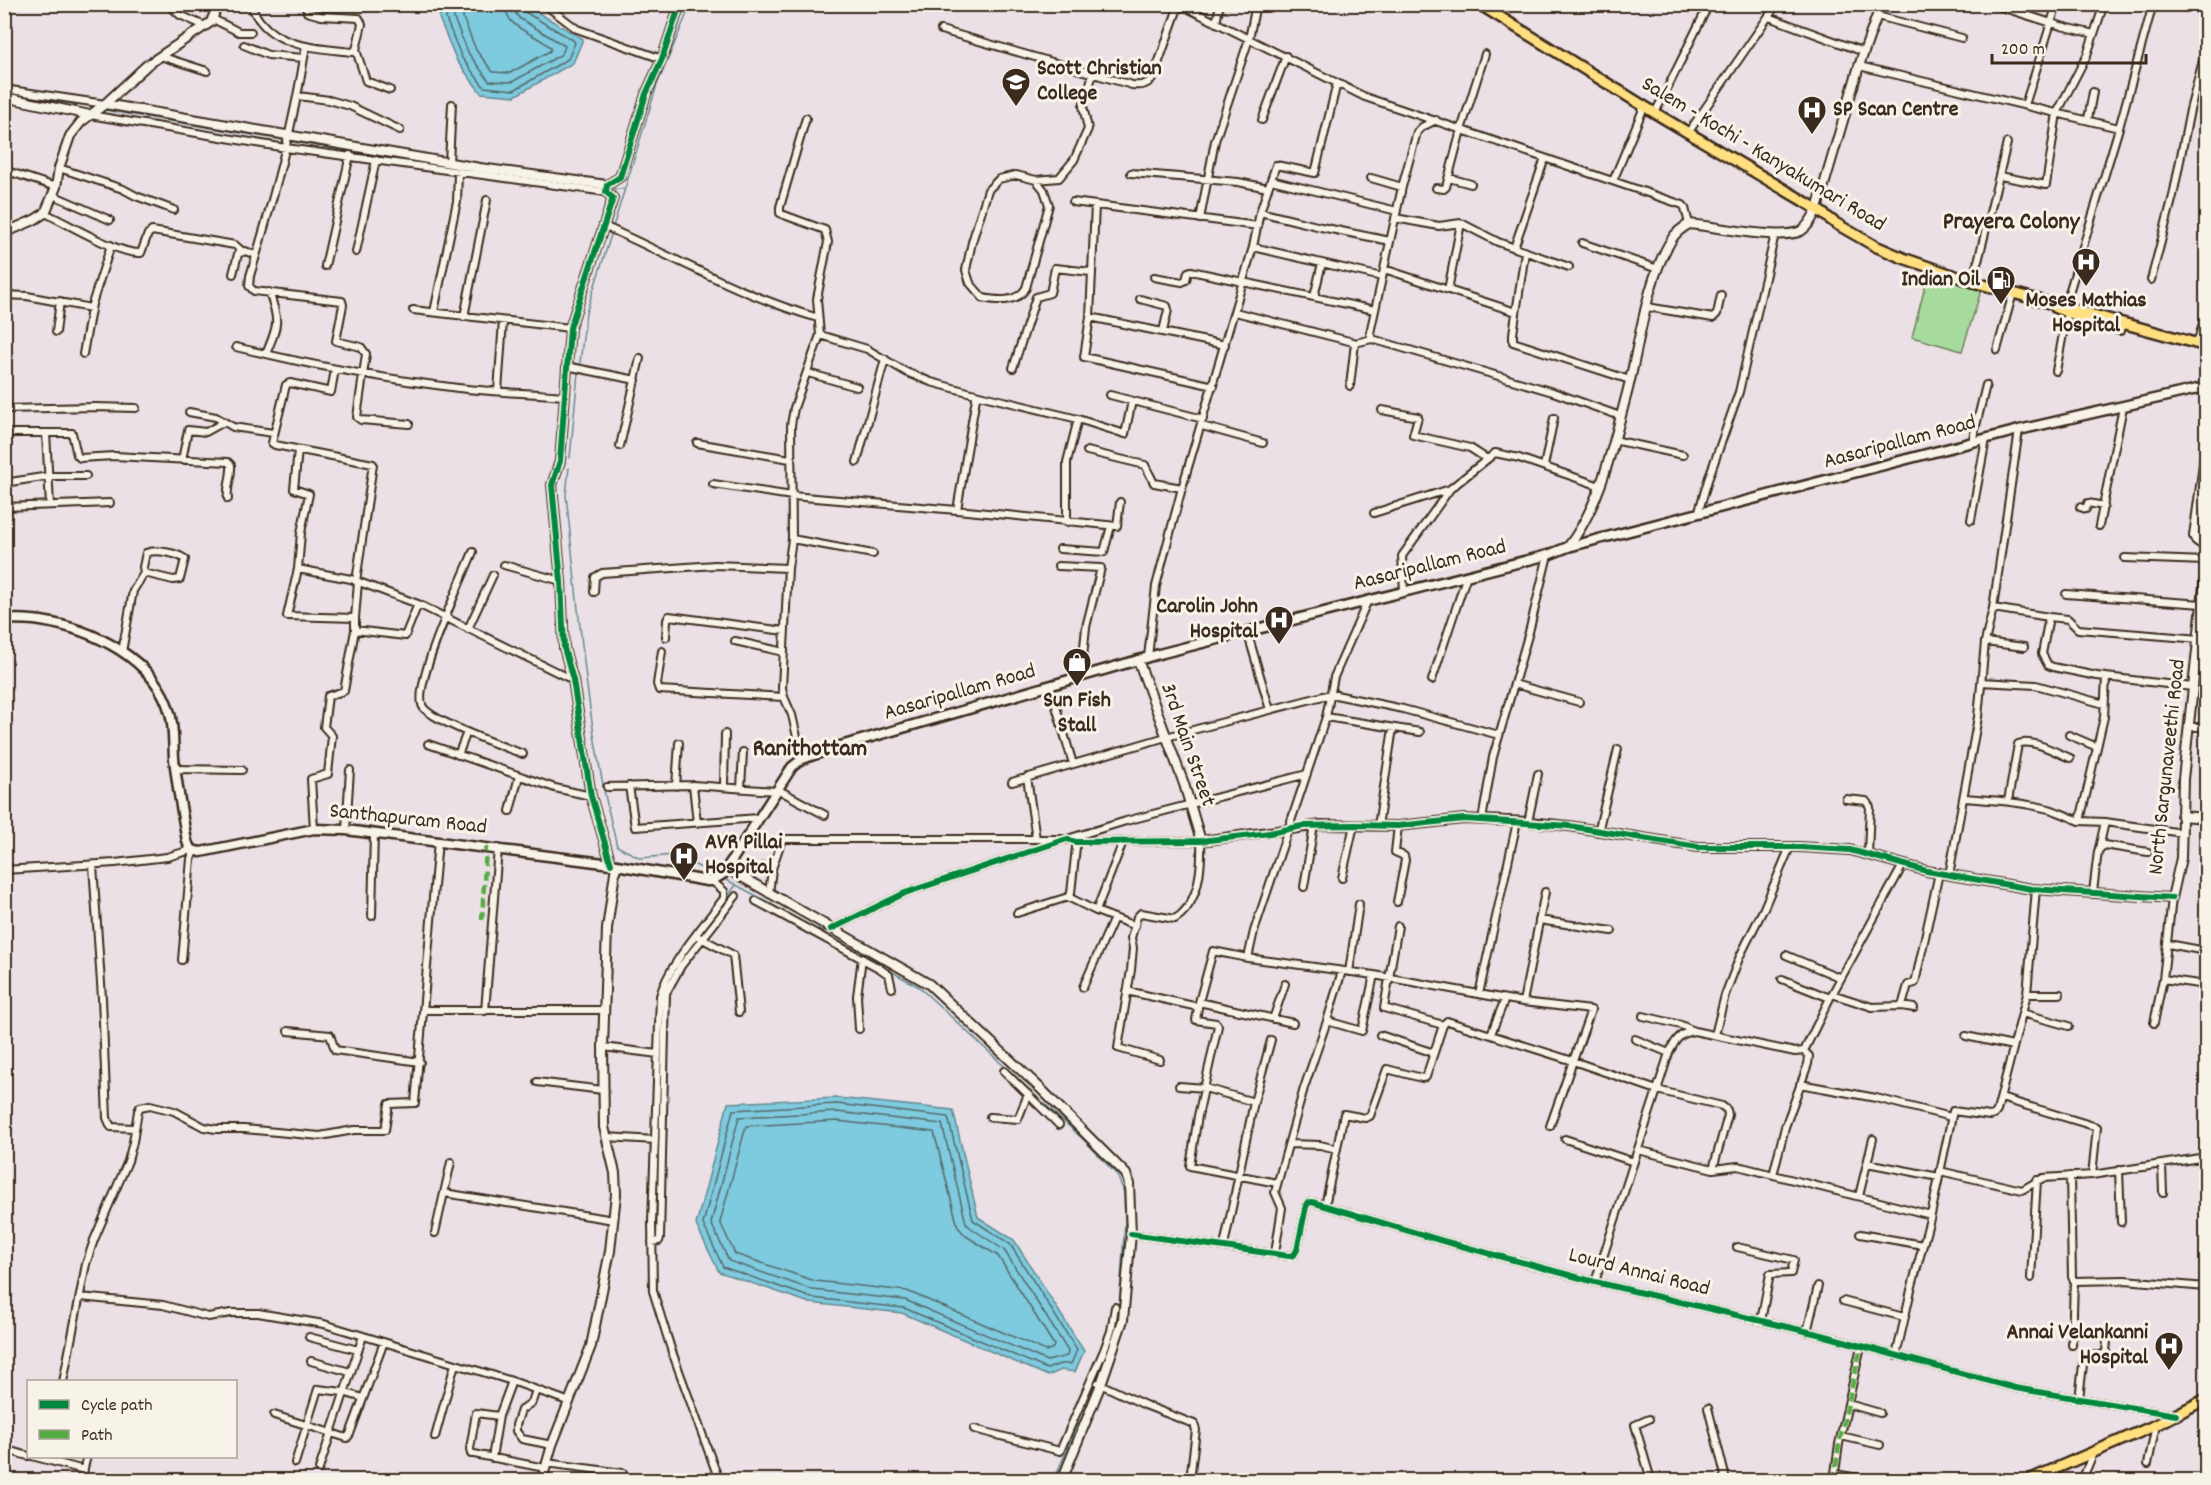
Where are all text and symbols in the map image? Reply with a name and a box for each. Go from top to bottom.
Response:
scale bar [1992,27,2146,65]
text: 200 m [2001,38,2045,63]
place label: Scott Christian College [1037,54,1162,110]
school or university icon: Scott Christian College [1000,66,1032,108]
street label: Salem - Kochi - Kanyakumari Road [1635,70,1891,240]
hospital icon: SP Scan Centre [1796,94,1828,136]
place label: SP Scan Centre [1833,95,1959,126]
district label: Prayera Colony [1943,206,2081,240]
hospital icon: Moses Mathias Hospital [2070,246,2102,288]
fuel station icon: Indian Oil [1985,264,2017,306]
place label: Indian Oil [1901,265,1981,296]
place label: Moses Mathias Hospital [2026,286,2146,342]
street label: Aasaripallam Road [1820,408,1980,478]
street label: Aasaripallam Road [1350,532,1510,600]
place label: Carolin John Hospital [1156,592,1259,648]
hospital icon: Carolin John Hospital [1263,604,1295,646]
shop icon: Sun Fish Stall [1061,646,1093,688]
street label: Aasaripallam Road [880,657,1040,729]
street label: North Sargunaveethi Road [2141,658,2195,876]
street label: 3rd Main Street [1151,679,1223,811]
place label: Sun Fish Stall [1043,686,1111,742]
district label: Ranithottam [753,733,867,767]
street label: Santhapuram Road [328,796,488,844]
place label: AVR Pillai Hospital [705,828,782,884]
hospital icon: AVR Pillai Hospital [668,840,700,882]
street label: Lourd Annai Road [1565,1240,1713,1306]
place label: Annai Velankanni Hospital [2007,1318,2149,1374]
hospital icon: Annai Velankanni Hospital [2153,1330,2185,1372]
legend [27,1380,237,1458]
text: Cycle path [81,1394,152,1419]
text: Path [81,1424,113,1449]

